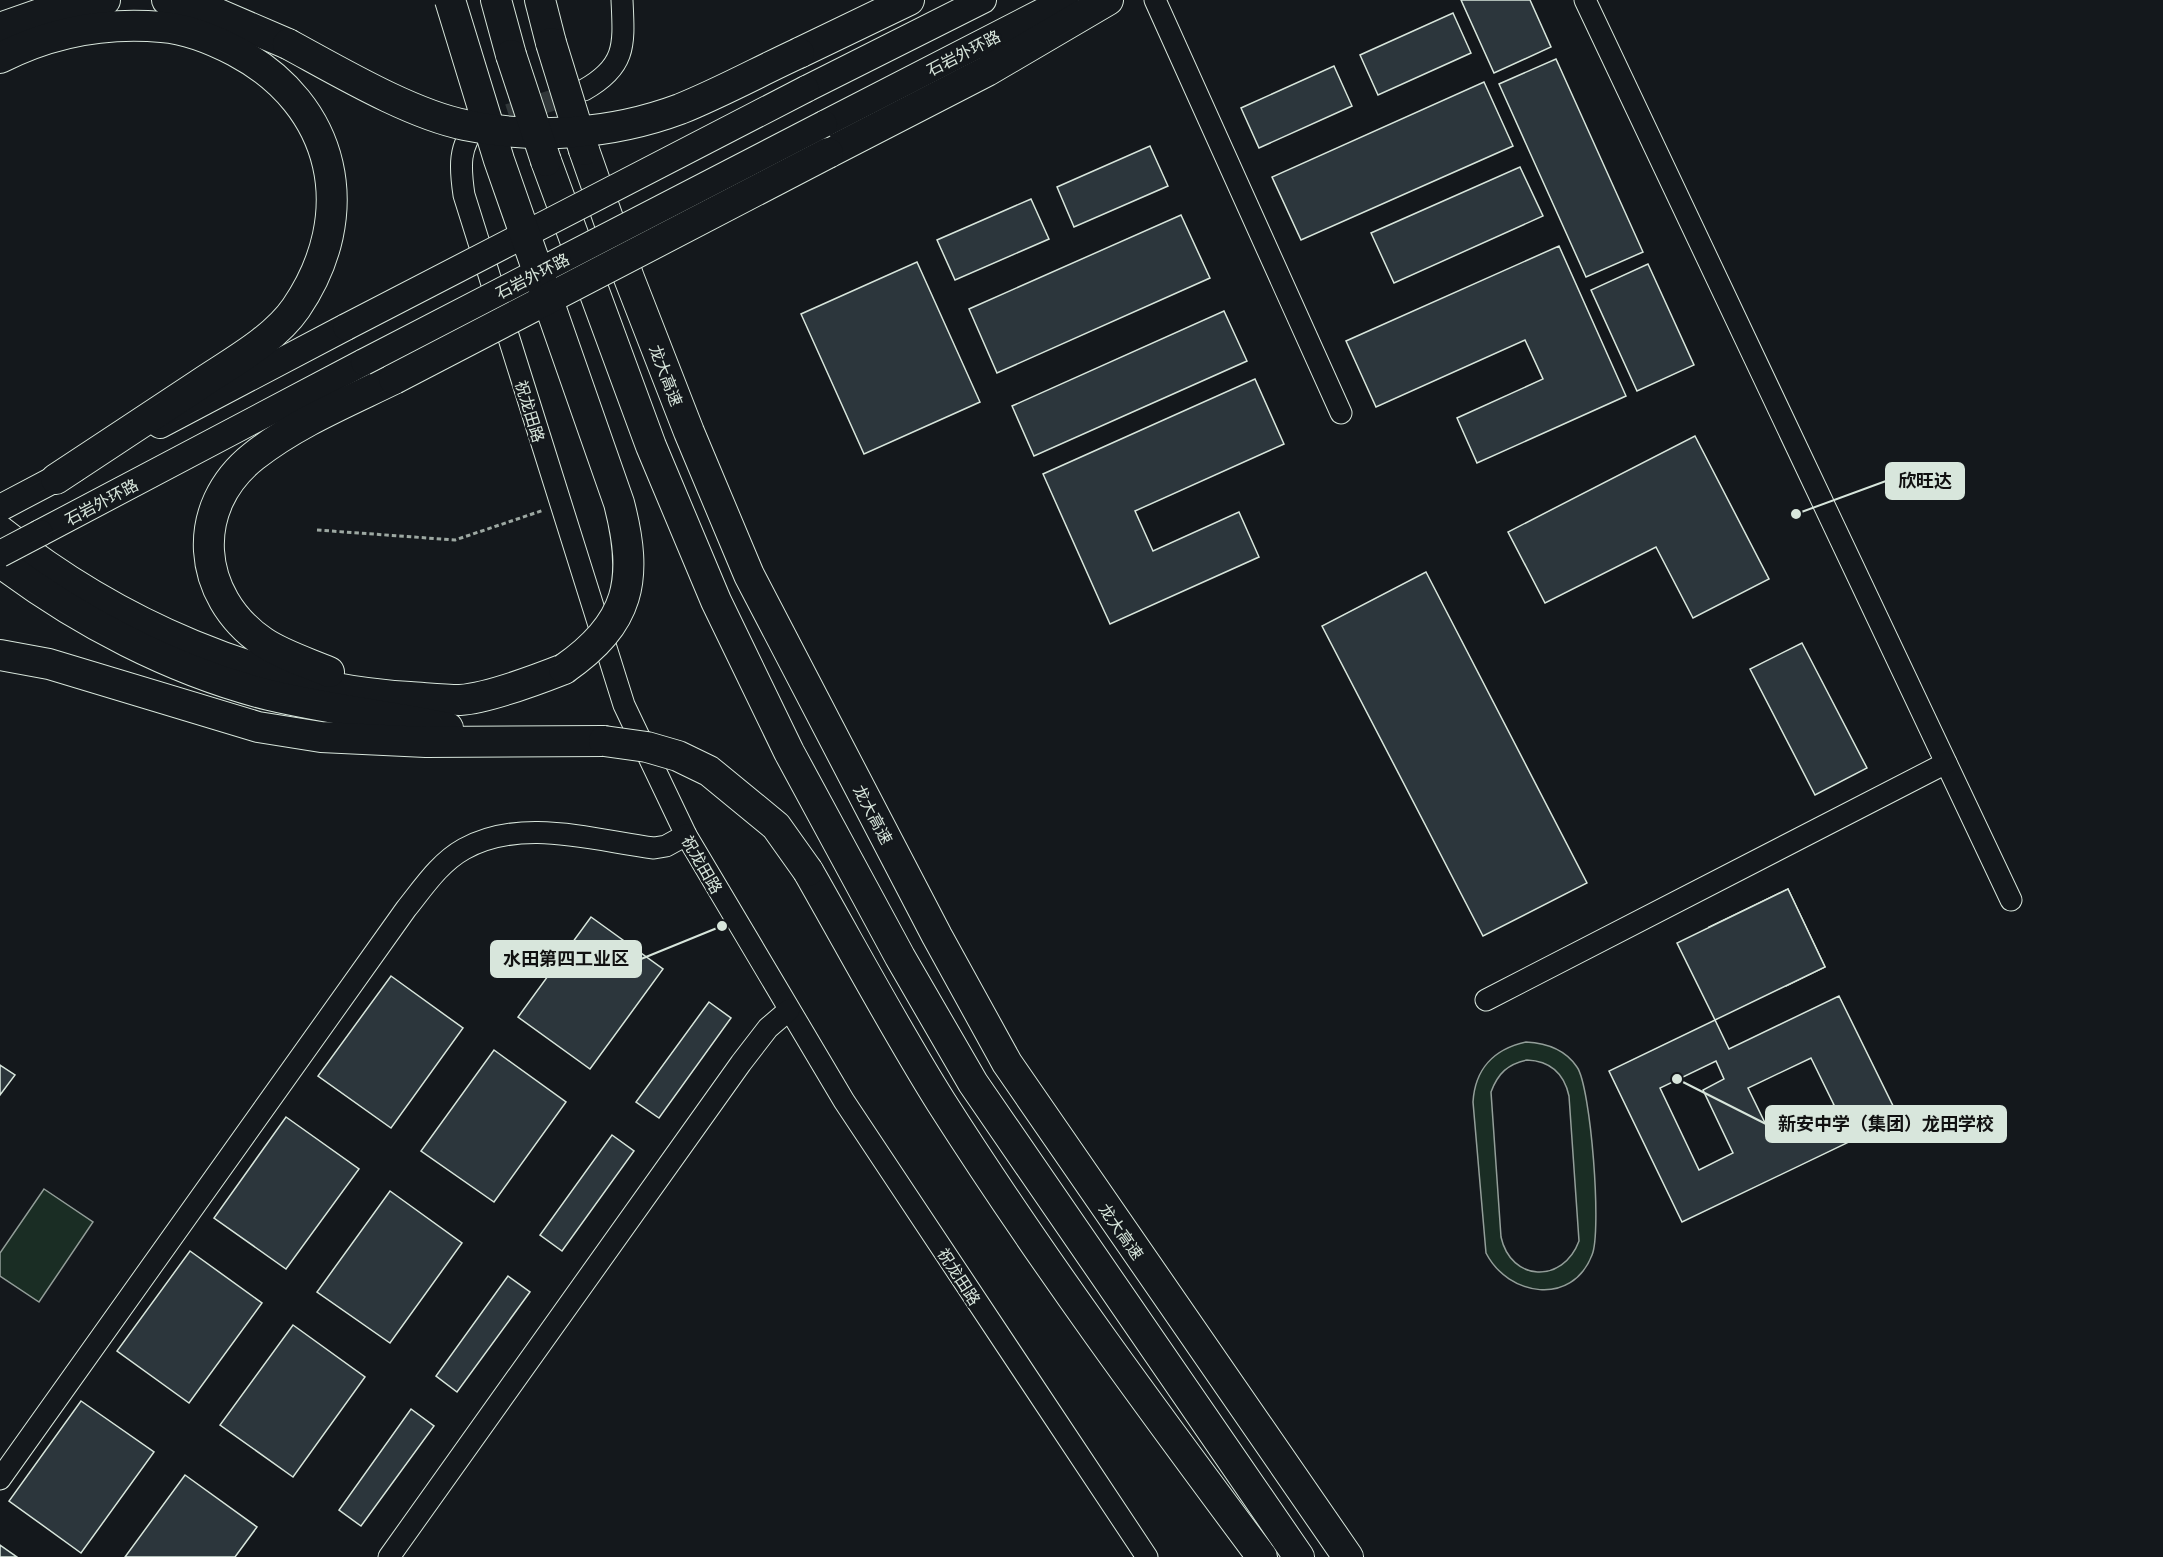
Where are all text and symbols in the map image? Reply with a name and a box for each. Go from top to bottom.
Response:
street label: 石岩外环路 [922,23,1004,81]
street label: 石岩外环路 [491,246,573,304]
street label: 龙大高速 [644,341,690,409]
street label: 祝龙田路 [510,377,552,445]
callout: 欣旺达 [1886,463,1964,499]
text: 欣旺达 [1898,466,1952,493]
street label: 石岩外环路 [60,472,142,530]
street label: 龙大高速 [848,780,900,848]
street label: 祝龙田路 [677,830,729,898]
callout: 水田第四工业区 [491,941,641,977]
text: 水田第四工业区 [503,944,629,971]
callout: 新安中学（集团）龙田学校 [1766,1106,2006,1142]
text: 新安中学（集团）龙田学校 [1778,1109,1994,1136]
street label: 龙大高速 [1094,1198,1150,1264]
street label: 祝龙田路 [933,1243,987,1309]

